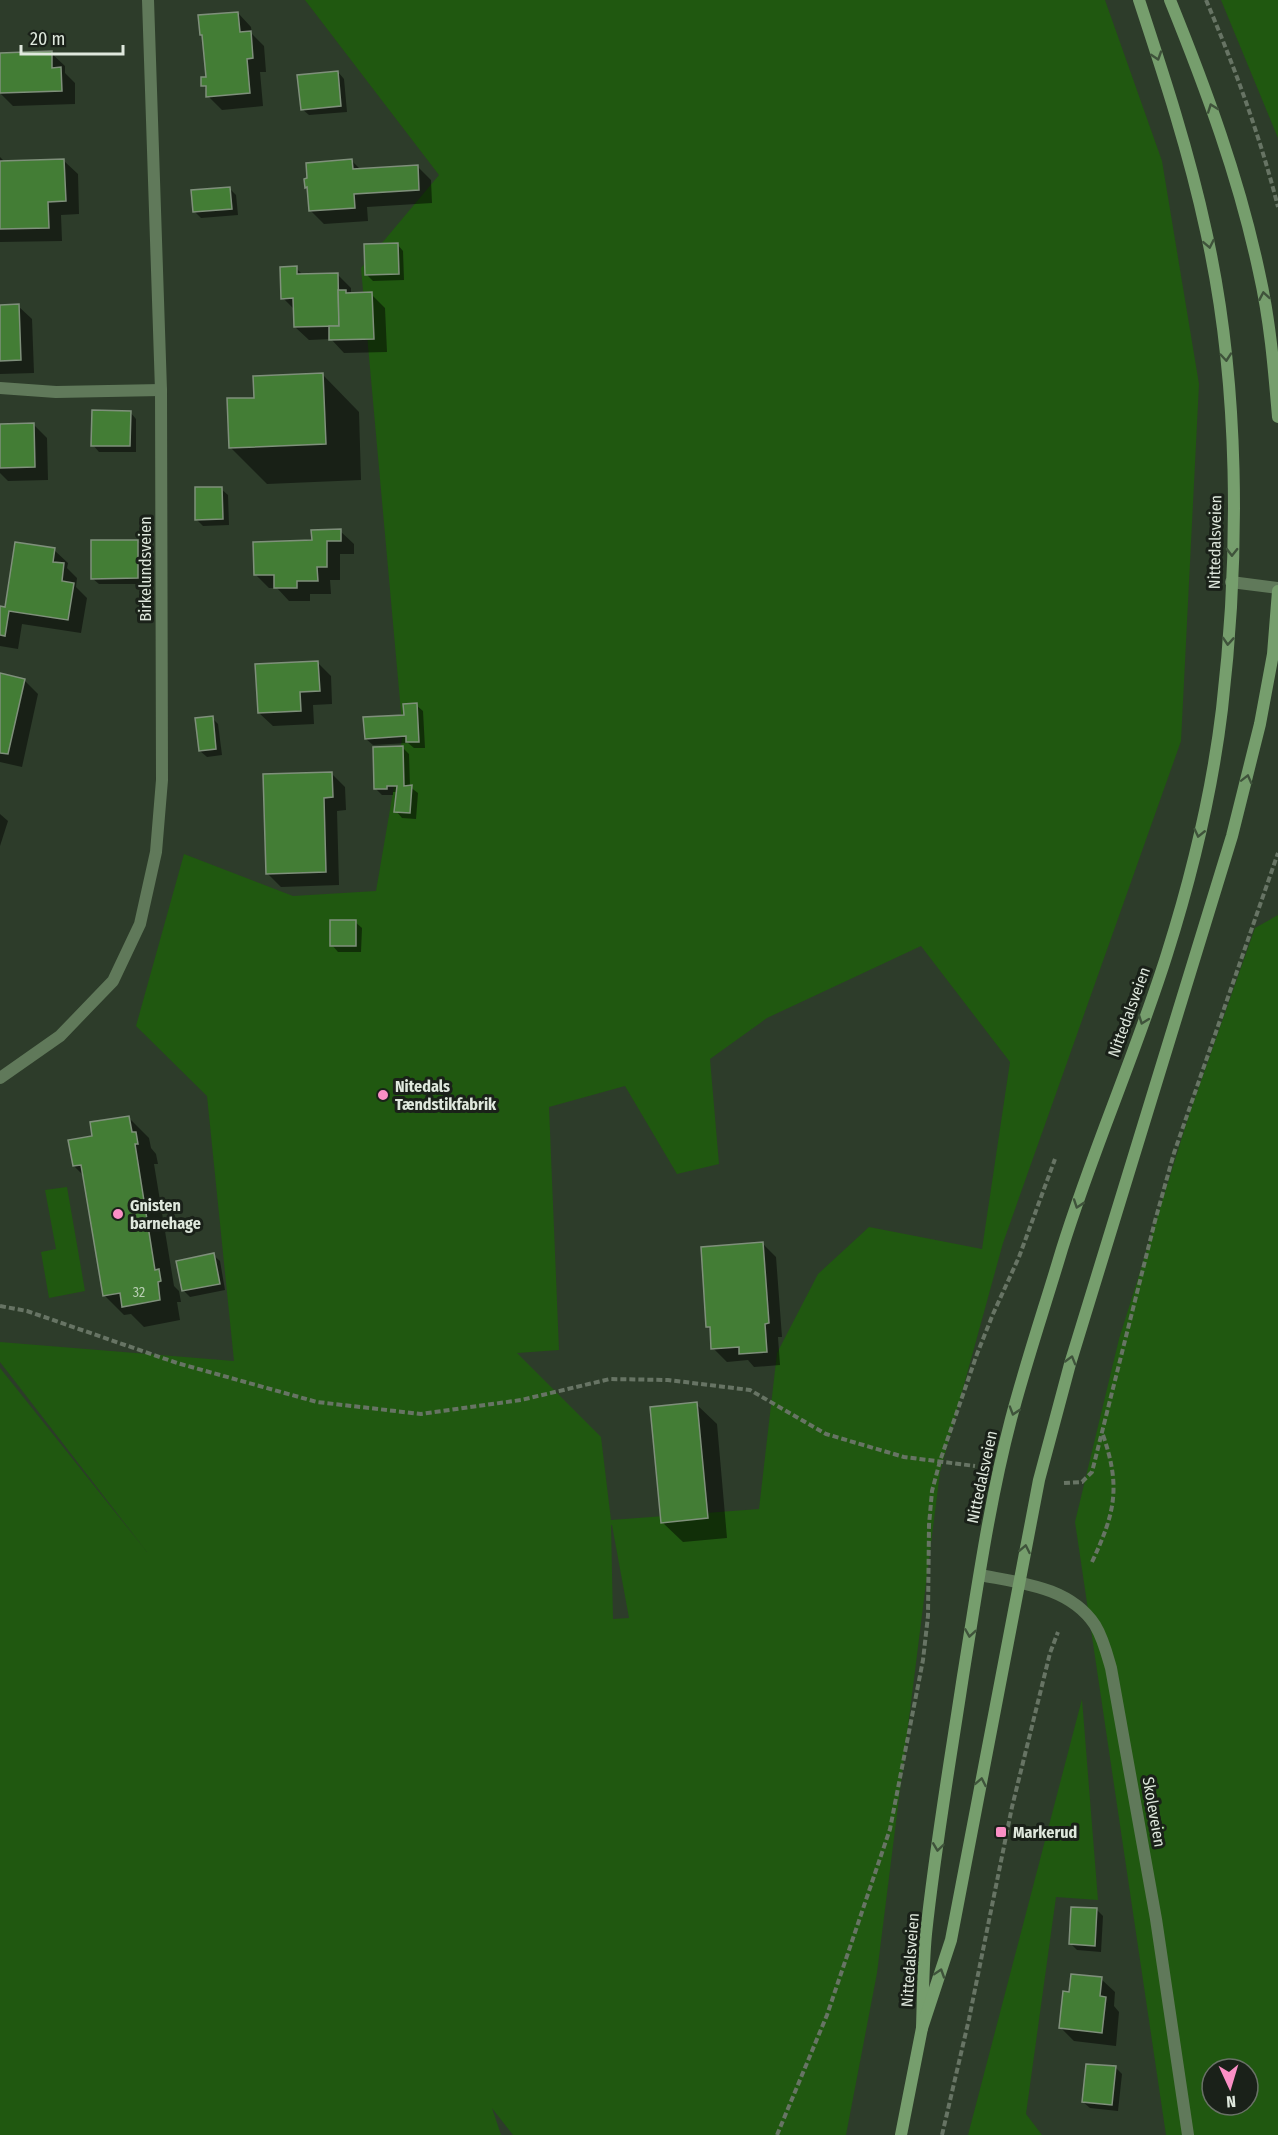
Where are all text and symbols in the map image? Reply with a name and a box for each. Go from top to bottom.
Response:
scale bar [21,18,123,56]
text: 20 m [30,28,65,50]
one-way arrow [1150,50,1162,61]
one-way arrow [1207,104,1220,114]
one-way arrow [1202,238,1215,248]
one-way arrow [1258,292,1270,301]
one-way arrow [1219,352,1232,362]
street label: Nittedalsveien [1205,495,1225,589]
street label: Birkelundsveien [136,516,155,622]
one-way arrow [1225,547,1238,556]
one-way arrow [1222,636,1235,645]
one-way arrow [1239,774,1252,784]
one-way arrow [1194,828,1207,838]
street label: Nittedalsveien [1104,964,1154,1060]
one-way arrow [1138,1014,1151,1025]
place label: Nitedals Tændstikfabrik [395,1077,497,1114]
marker: Nitedals Tændstikfabrik [376,1088,390,1102]
place label: Gnisten barnehage [130,1196,201,1233]
one-way arrow [1073,1198,1086,1208]
marker: Gnisten barnehage [111,1207,125,1221]
house number: 32 [133,1284,145,1301]
one-way arrow [1064,1355,1076,1366]
one-way arrow [1009,1405,1021,1416]
street label: Nittedalsveien [963,1429,1001,1525]
one-way arrow [1018,1545,1031,1555]
one-way arrow [964,1628,977,1638]
street label: Skoleveien [1138,1775,1170,1849]
one-way arrow [974,1778,987,1788]
place label: Markerud [1013,1823,1077,1842]
marker: Markerud [994,1825,1008,1839]
one-way arrow [932,1842,944,1851]
street label: Nittedalsveien [897,1912,923,2008]
one-way arrow [933,1968,946,1979]
north arrow [1200,2057,1260,2117]
text: N [1226,2092,1236,2111]

